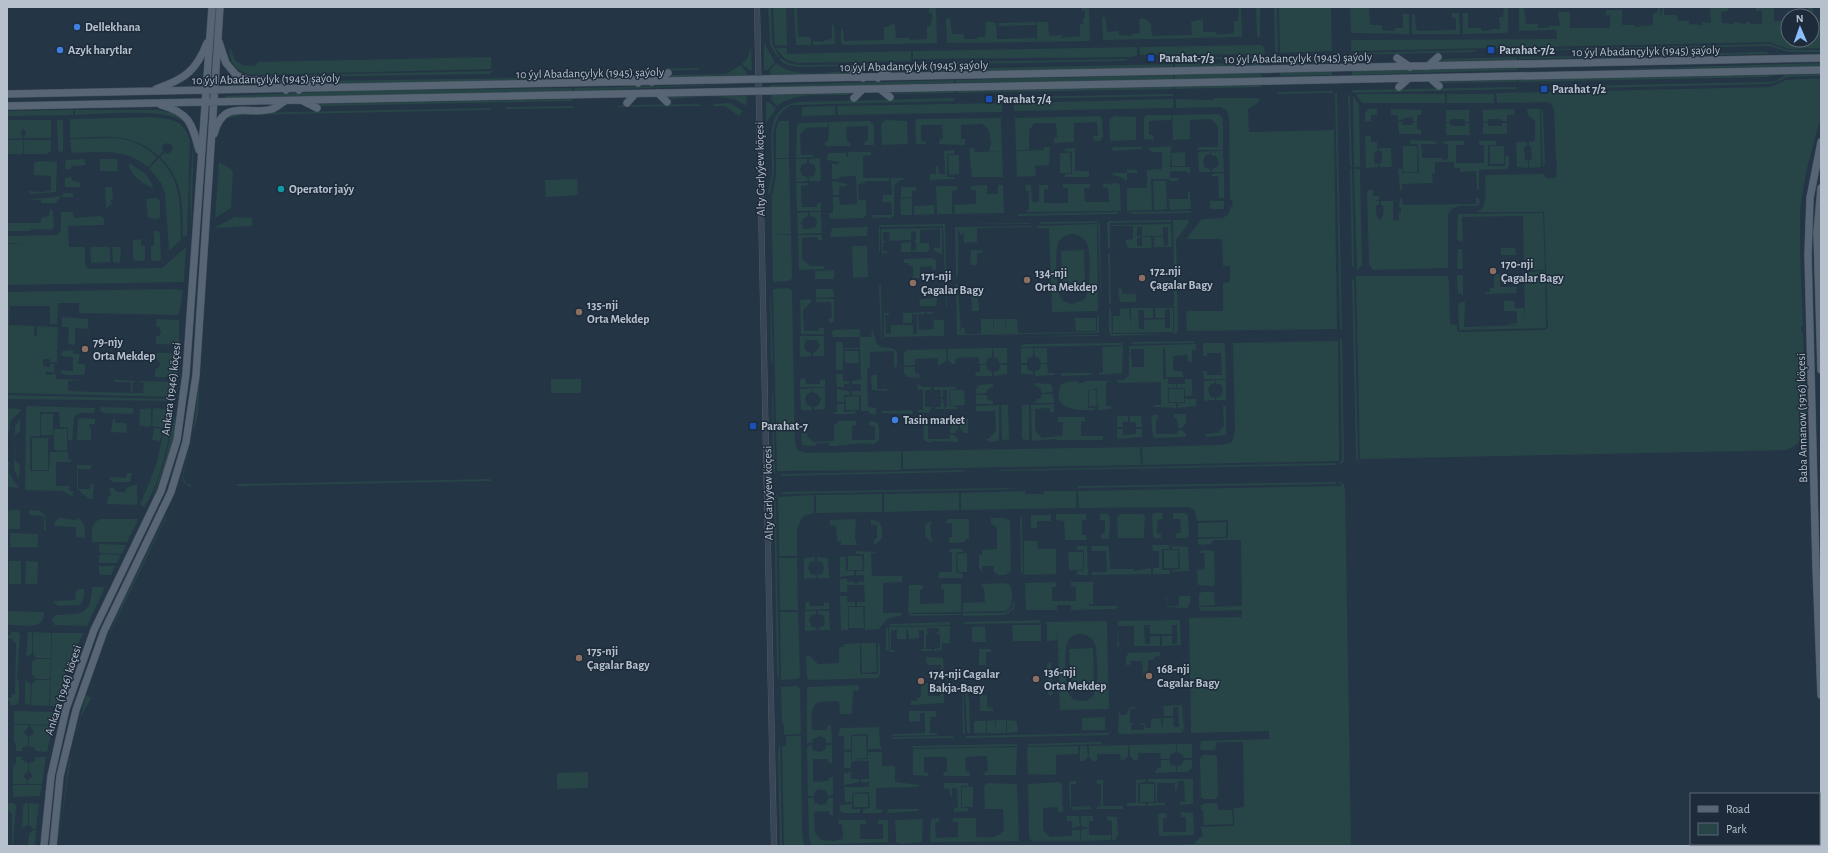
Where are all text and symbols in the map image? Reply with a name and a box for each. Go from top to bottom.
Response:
north arrow [1780,8,1820,48]
text: N [1796,13,1804,24]
place label: Dellekhana [85,21,141,33]
marker: Dellekhana [72,22,82,32]
place label: Azyk harytlar [68,44,133,57]
place label: Parahat-7/2 [1499,44,1555,56]
street label: 10 ýyl Abadançylyk (1945) şaýoly [1572,44,1720,59]
marker: Azyk harytlar [55,45,65,55]
marker: Parahat-7/2 [1486,45,1496,55]
street label: 10 ýyl Abadançylyk (1945) şaýoly [1224,51,1372,66]
place label: Parahat-7/3 [1159,52,1214,64]
marker: Parahat-7/3 [1146,53,1156,63]
street label: 10 ýyl Abadançylyk (1945) şaýoly [840,59,988,74]
street label: 10 ýyl Abadançylyk (1945) şaýoly [516,66,664,81]
street label: 10 ýyl Abadançylyk (1945) şaýoly [192,72,340,87]
place label: Parahat 7/2 [1552,83,1607,95]
marker: Parahat 7/2 [1539,84,1549,94]
place label: Parahat 7/4 [997,93,1052,105]
marker: Parahat 7/4 [984,94,994,104]
street label: Alty Garlyýew köçesi [753,122,768,216]
place label: Operator jaýy [289,183,355,196]
marker: Operator jaýy [276,184,286,194]
place label: 170-nji Çagalar Bagy [1501,258,1564,285]
place label: 172.nji Çagalar Bagy [1150,265,1213,292]
marker: 170-nji Çagalar Bagy [1488,266,1498,276]
place label: 134-nji Orta Mekdep [1035,267,1097,293]
place label: 171-nji Çagalar Bagy [921,270,984,297]
marker: 172.nji Çagalar Bagy [1137,273,1147,283]
marker: 134-nji Orta Mekdep [1022,275,1032,285]
marker: 171-nji Çagalar Bagy [908,278,918,288]
place label: 135-nji Orta Mekdep [587,299,649,325]
marker: 135-nji Orta Mekdep [574,307,584,317]
place label: 79-njy Orta Mekdep [93,336,155,362]
street label: Ankara (1946) köçesi [159,342,183,436]
marker: 79-njy Orta Mekdep [80,344,90,354]
street label: Baba Annanow (1916) köçesi [1795,353,1809,483]
place label: Tasin market [903,414,965,426]
marker: Tasin market [890,415,900,425]
place label: Parahat-7 [761,420,808,432]
marker: Parahat-7 [748,421,758,431]
street label: Alty Garlyýew köçesi [761,446,776,540]
street label: Ankara (1946) köçesi [43,643,83,737]
place label: 175-nji Çagalar Bagy [587,645,650,672]
marker: 175-nji Çagalar Bagy [574,653,584,663]
place label: 168-nji Cagalar Bagy [1157,663,1220,690]
place label: 136-nji Orta Mekdep [1044,666,1106,692]
place label: 174-nji Cagalar Bakja-Bagy [929,668,1000,695]
marker: 168-nji Cagalar Bagy [1144,671,1154,681]
marker: 136-nji Orta Mekdep [1031,674,1041,684]
marker: 174-nji Cagalar Bakja-Bagy [916,676,926,686]
legend [1690,793,1820,845]
text: Road [1726,803,1750,815]
text: Park [1726,823,1747,835]

